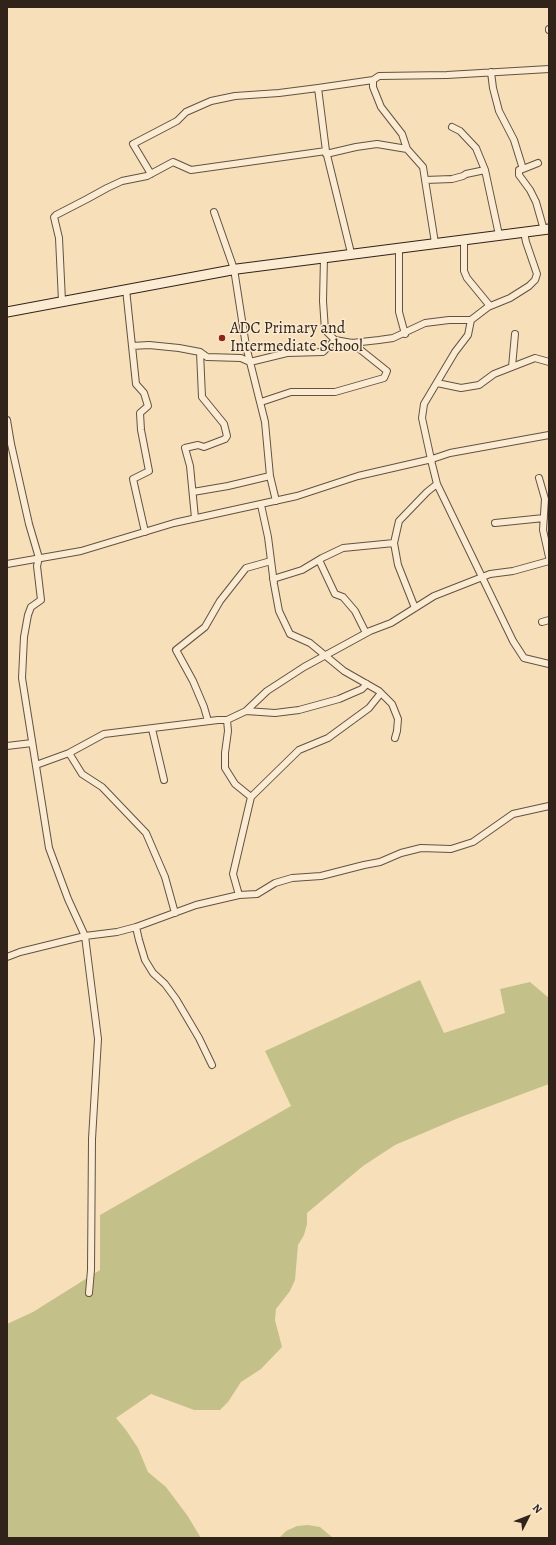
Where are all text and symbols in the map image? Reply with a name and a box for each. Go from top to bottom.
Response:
place label: ADC Primary and Intermediate School [230,319,363,357]
marker: ADC Primary and Intermediate School [217,333,227,343]
north arrow [508,1497,548,1537]
text: N [529,1501,546,1517]

